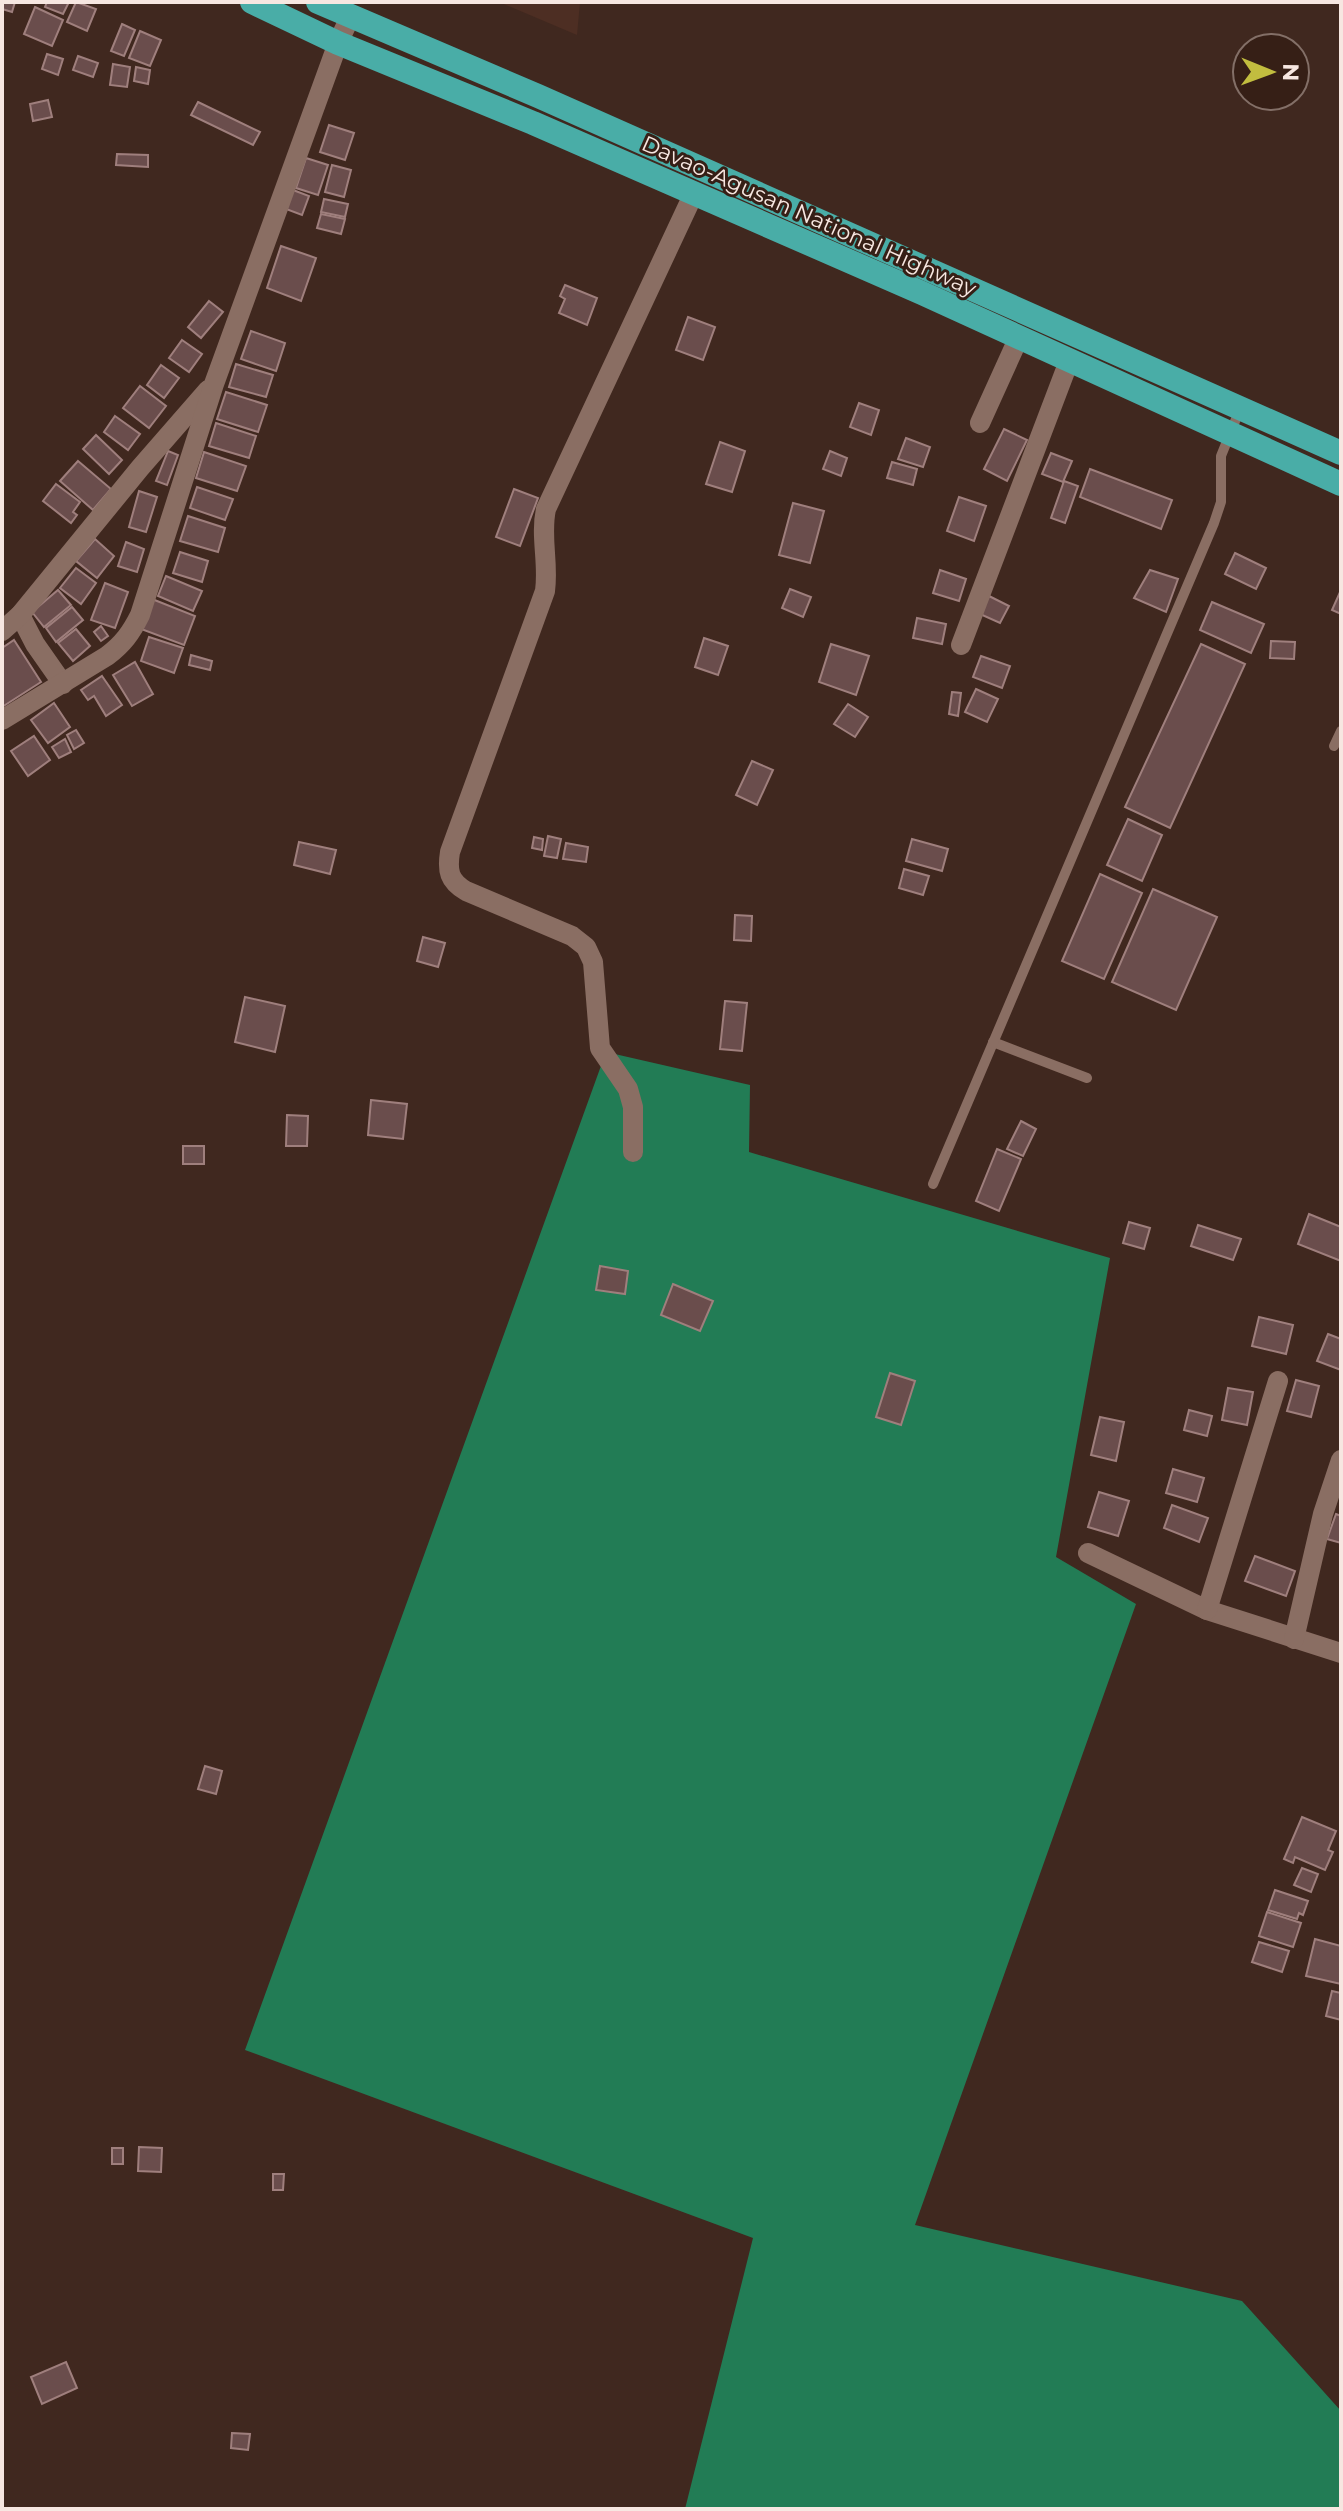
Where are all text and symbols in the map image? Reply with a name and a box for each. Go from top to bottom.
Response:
north arrow [1231,32,1311,112]
text: N [1277,63,1304,81]
street label: Davao-Agusan National Highway [638,130,981,302]

